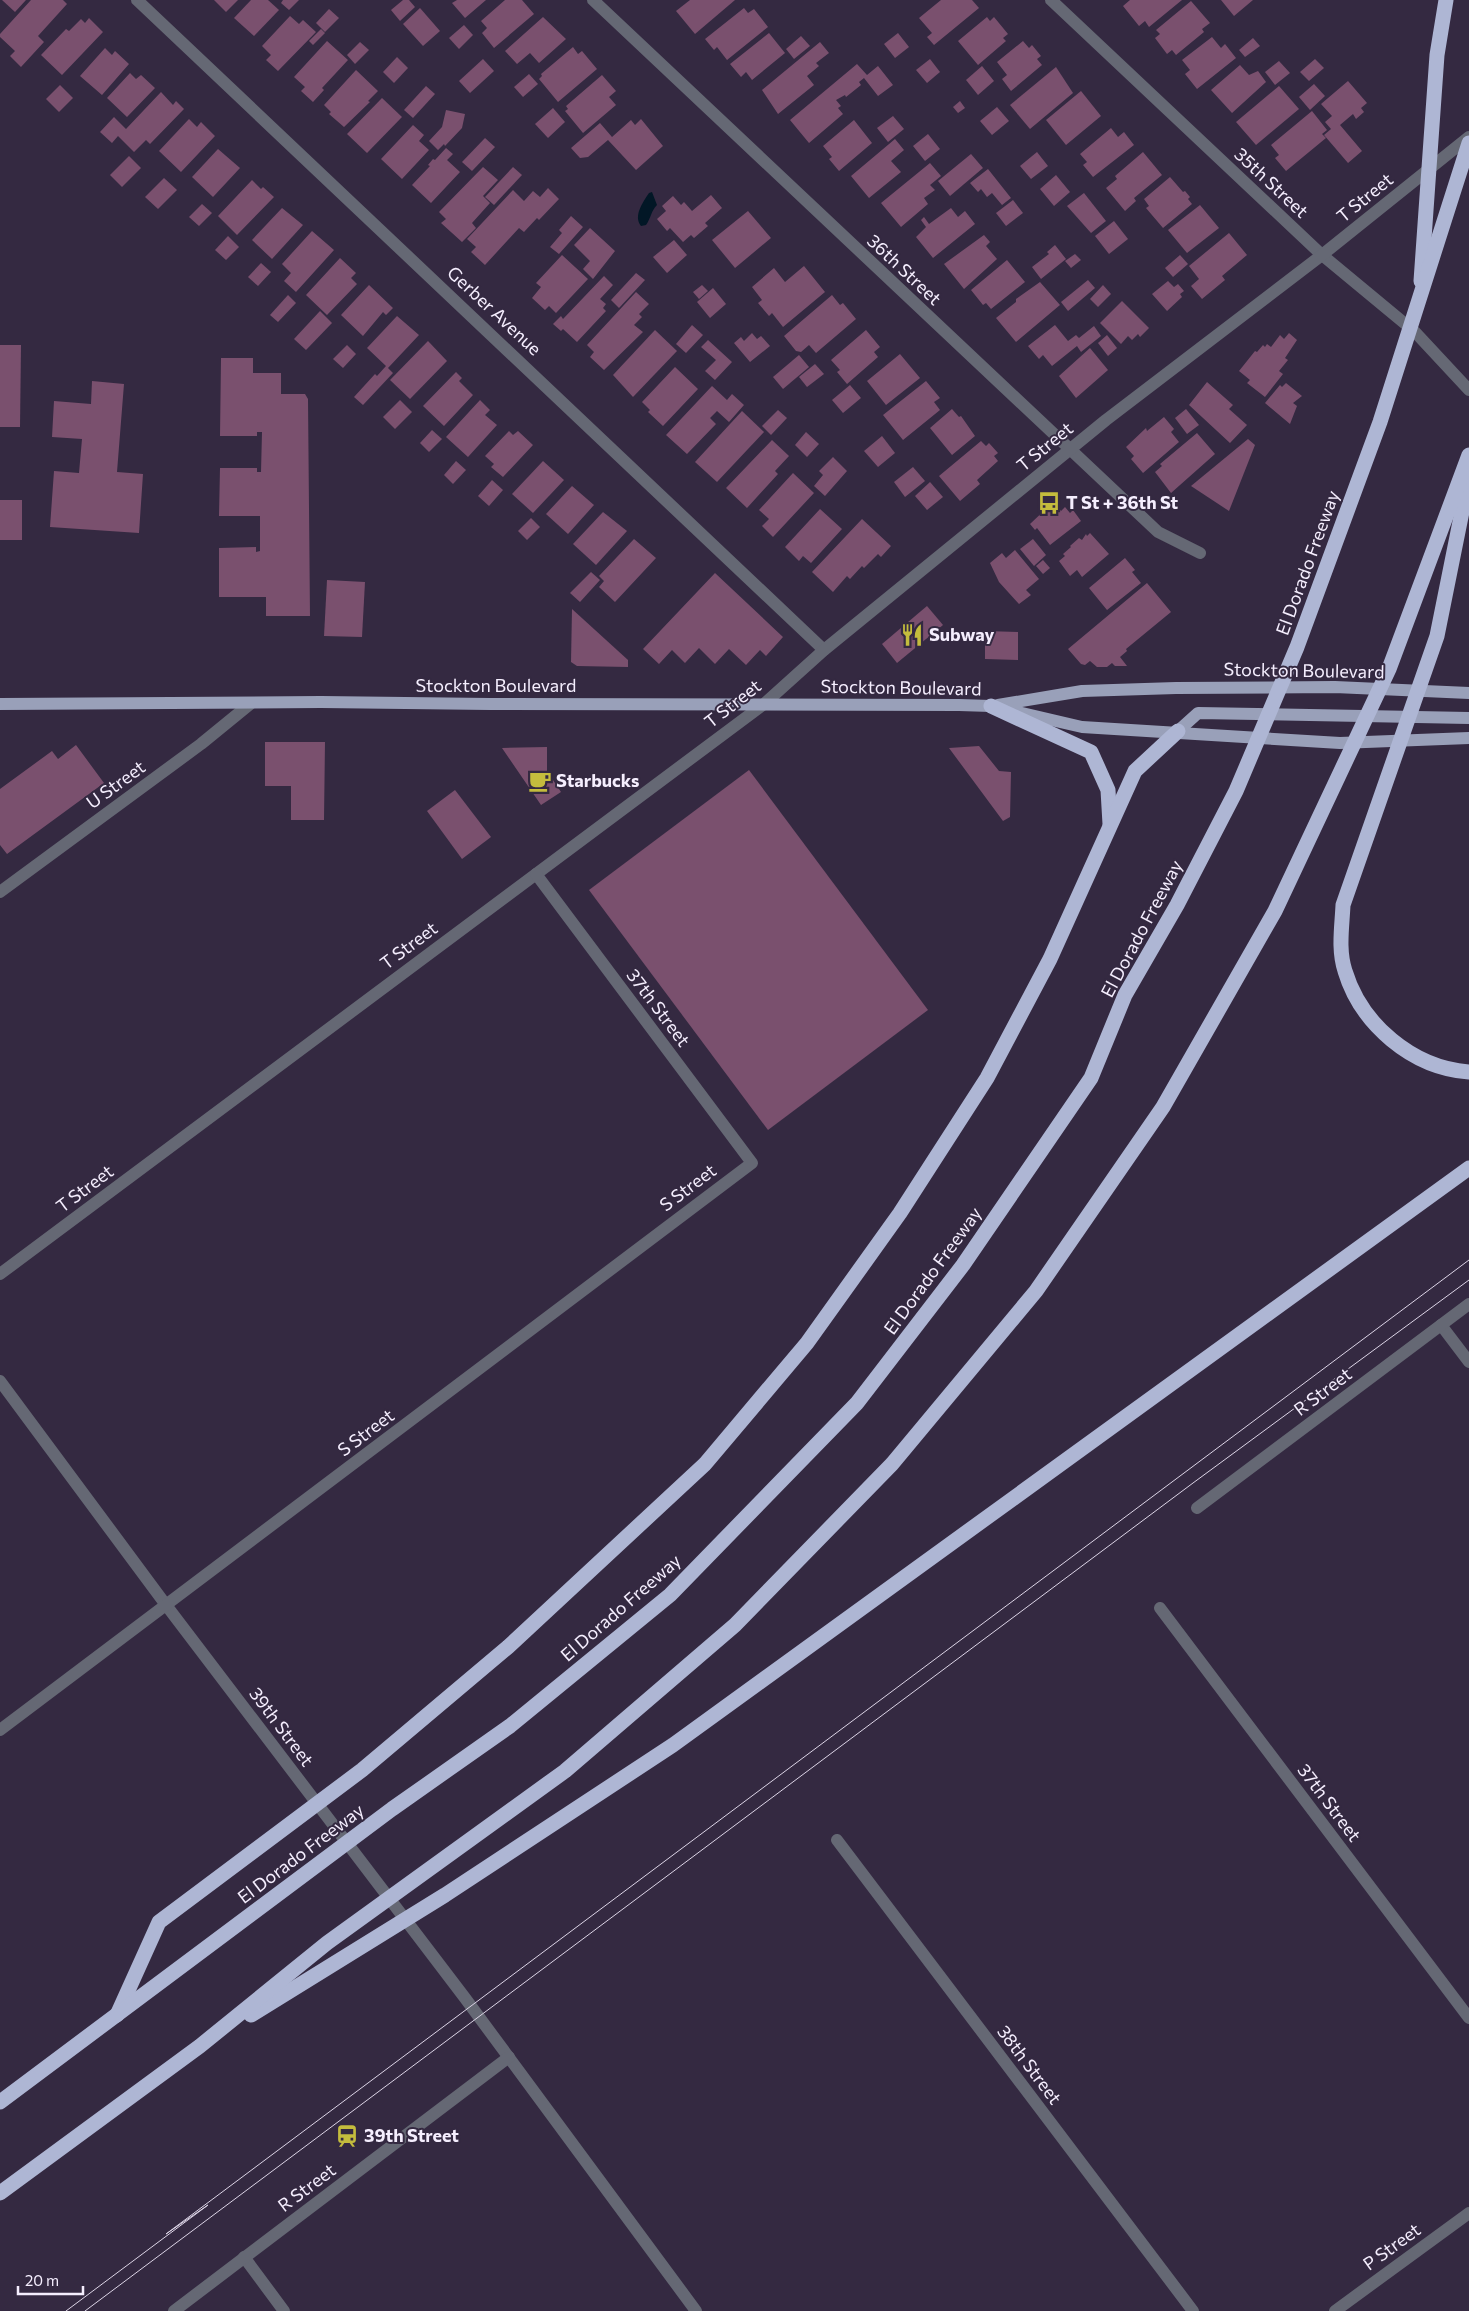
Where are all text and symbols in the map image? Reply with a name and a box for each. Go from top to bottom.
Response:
street label: 35th Street [1230,143,1313,222]
street label: T Street [1332,168,1397,226]
street label: 36th Street [863,229,946,309]
street label: Gerber Avenue [443,261,546,359]
street label: T Street [1012,417,1077,475]
street label: El Dorado Freeway [1271,487,1343,638]
bus stop icon: T St + 36th St [1036,490,1062,516]
place label: T St + 36th St [1066,491,1179,513]
restaurant icon: Subway [899,622,925,648]
place label: Subway [929,623,994,645]
street label: Stockton Boulevard [1223,658,1385,682]
street label: Stockton Boulevard [416,674,576,696]
street label: T Street [700,674,765,732]
street label: Stockton Boulevard [820,675,982,699]
street label: U Street [82,755,149,813]
cafe icon: Starbucks [527,768,553,794]
place label: Starbucks [556,769,640,791]
street label: El Dorado Freeway [1096,856,1187,1001]
street label: T Street [375,917,441,974]
street label: 37th Street [622,964,695,1051]
street label: S Street [655,1159,720,1216]
street label: T Street [51,1160,117,1217]
street label: El Dorado Freeway [879,1202,986,1338]
street label: R Street [1289,1362,1356,1420]
street label: S Street [333,1404,398,1461]
street label: El Dorado Freeway [556,1549,685,1665]
street label: 39th Street [245,1683,319,1770]
street label: 37th Street [1293,1759,1366,1846]
street label: El Dorado Freeway [233,1799,368,1908]
street label: 38th Street [993,2021,1067,2108]
station icon: 39th Street [334,2123,360,2149]
place label: 39th Street [364,2124,459,2146]
street label: R Street [273,2158,340,2216]
street label: P Street [1358,2218,1424,2274]
scale bar [18,2264,82,2296]
text: 20 m [25,2271,59,2289]

